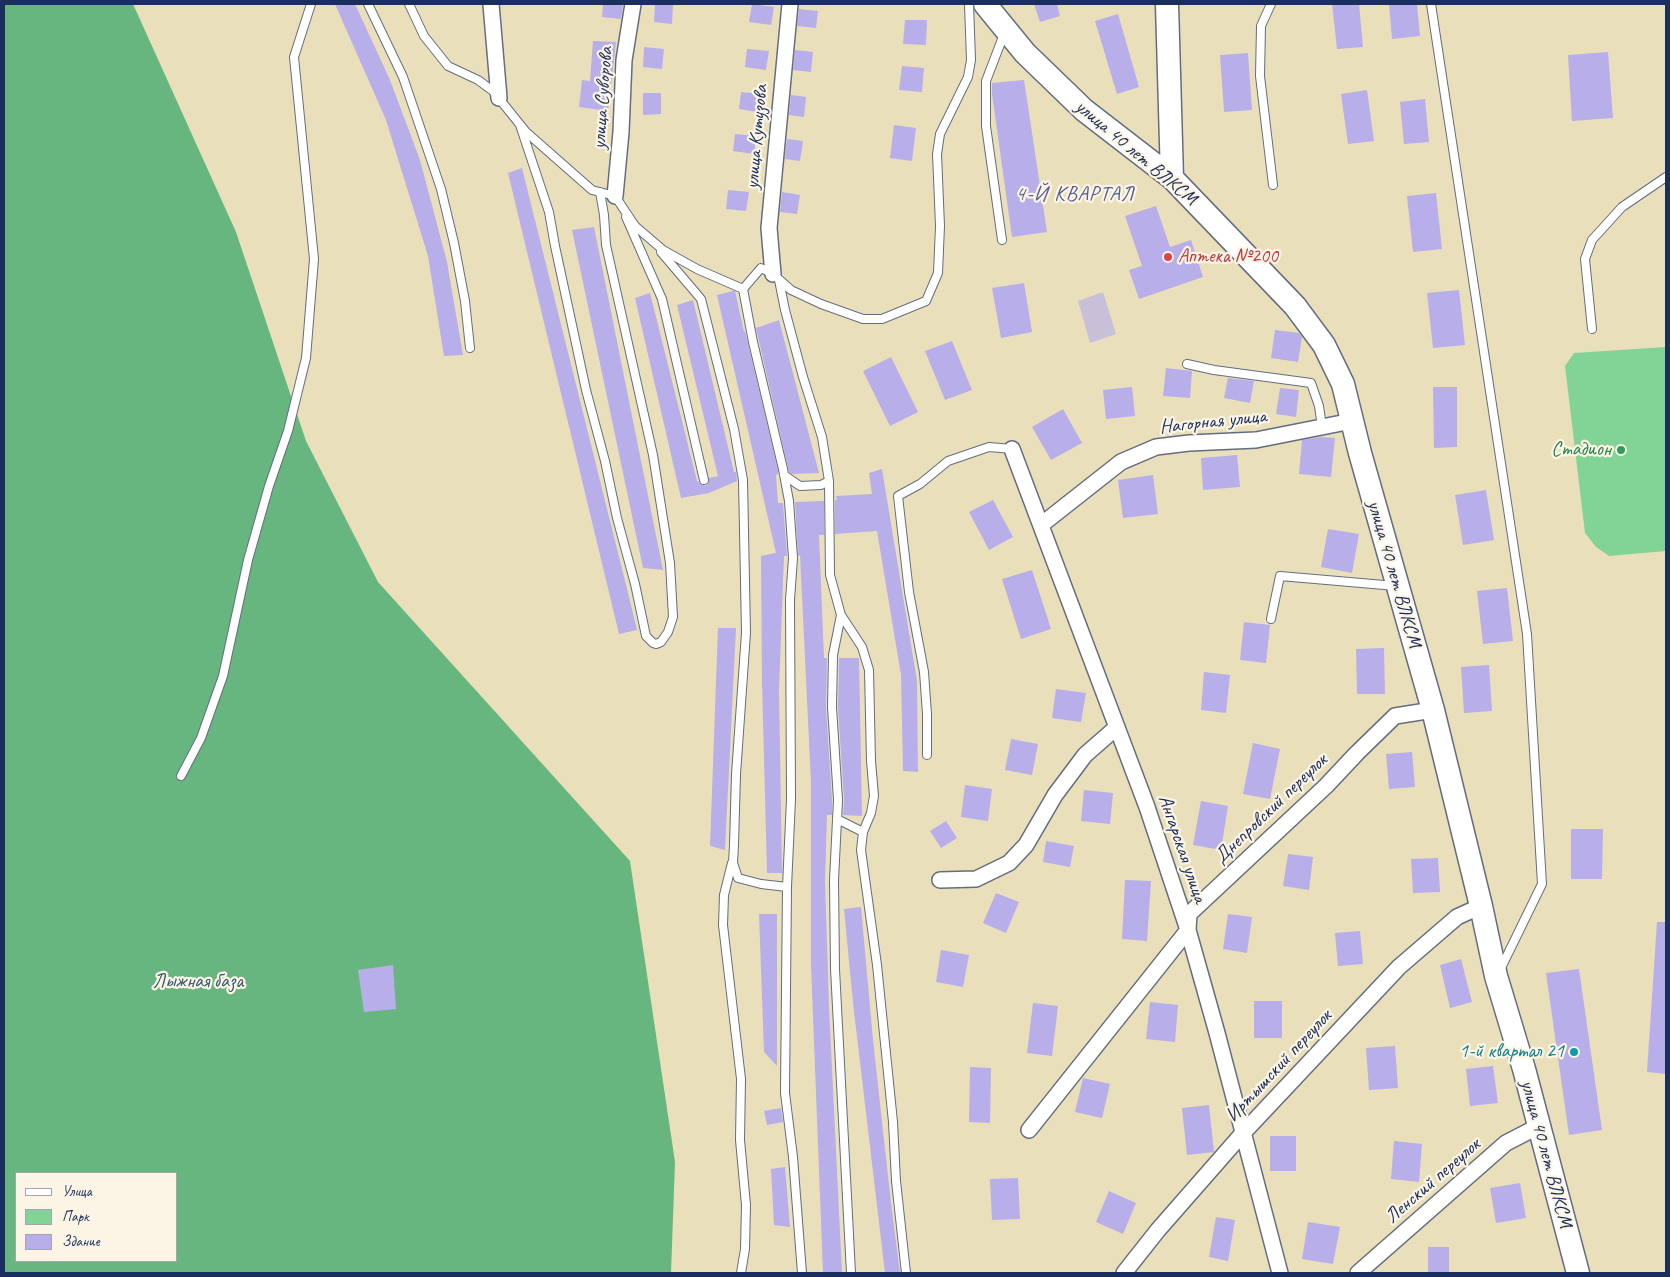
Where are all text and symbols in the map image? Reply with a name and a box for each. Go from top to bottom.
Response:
street label: улица Суворова [587,46,619,150]
street label: улица Кутузова [740,84,774,190]
street label: улица 40 лет ВЛКСМ [1070,95,1202,211]
district label: 4-Й КВАРТАЛ [1014,181,1136,207]
place label: Аптека №200 [1178,245,1278,269]
marker: Аптека №200 [1162,251,1174,263]
street label: Нагорная улица [1158,404,1268,440]
place label: Стадион [1551,438,1611,462]
marker: Стадион [1615,444,1627,456]
street label: улица 40 лет ВЛКСМ [1362,498,1426,650]
street label: Днепровский переулок [1209,749,1333,869]
street label: Ангарская улица [1152,792,1212,906]
park label: Лыжная база [153,970,243,994]
street label: Иртышский переулок [1221,1005,1337,1127]
place label: 1-й квартал 21 [1459,1040,1564,1064]
marker: 1-й квартал 21 [1568,1046,1580,1058]
street label: улица 40 лет ВЛКСМ [1515,1078,1577,1230]
street label: Ленский переулок [1380,1133,1486,1229]
legend [15,1172,178,1262]
text: Улица [62,1182,92,1201]
text: Парк [62,1207,89,1226]
text: Здание [62,1232,100,1251]

